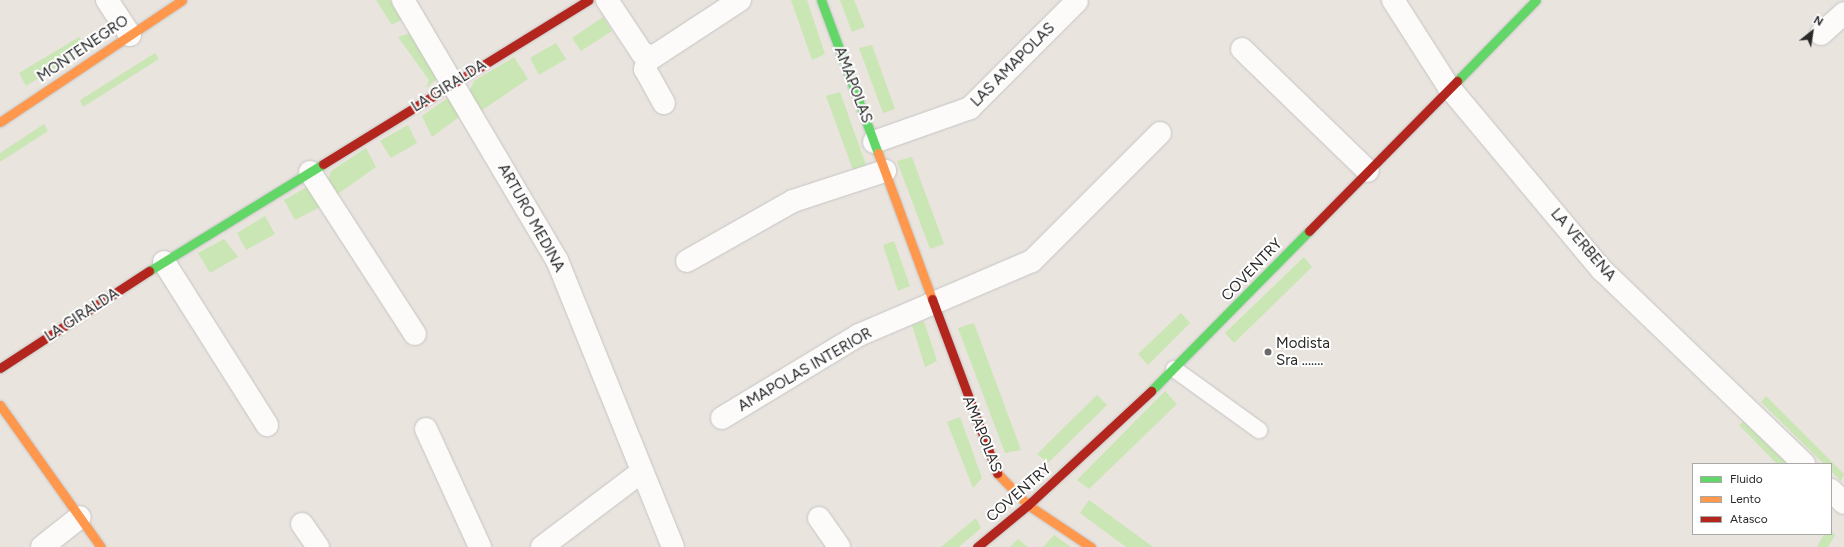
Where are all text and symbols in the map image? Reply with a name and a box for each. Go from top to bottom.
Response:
street label: MONTENEGRO [34,12,132,86]
north arrow [1792,12,1832,52]
text: N [1811,13,1825,29]
street label: LAS AMAPOLAS [967,19,1059,111]
street label: AMAPOLAS [830,44,876,126]
street label: LA GIRALDA [408,56,490,116]
street label: ARTURO MEDINA [494,161,568,275]
street label: LA VERBENA [1547,205,1619,285]
street label: COVENTRY [1218,235,1286,305]
street label: LA GIRALDA [42,284,122,346]
street label: AMAPOLAS INTERIOR [735,324,875,416]
place label: Modista Sra ....... [1276,334,1330,369]
marker: Modista Sra ....... [1263,347,1273,357]
street label: AMAPOLAS [959,393,1005,475]
street label: COVENTRY [983,460,1055,526]
legend [1692,463,1832,535]
text: Fluido [1730,472,1763,486]
text: Lento [1730,492,1761,506]
text: Atasco [1730,512,1768,526]

